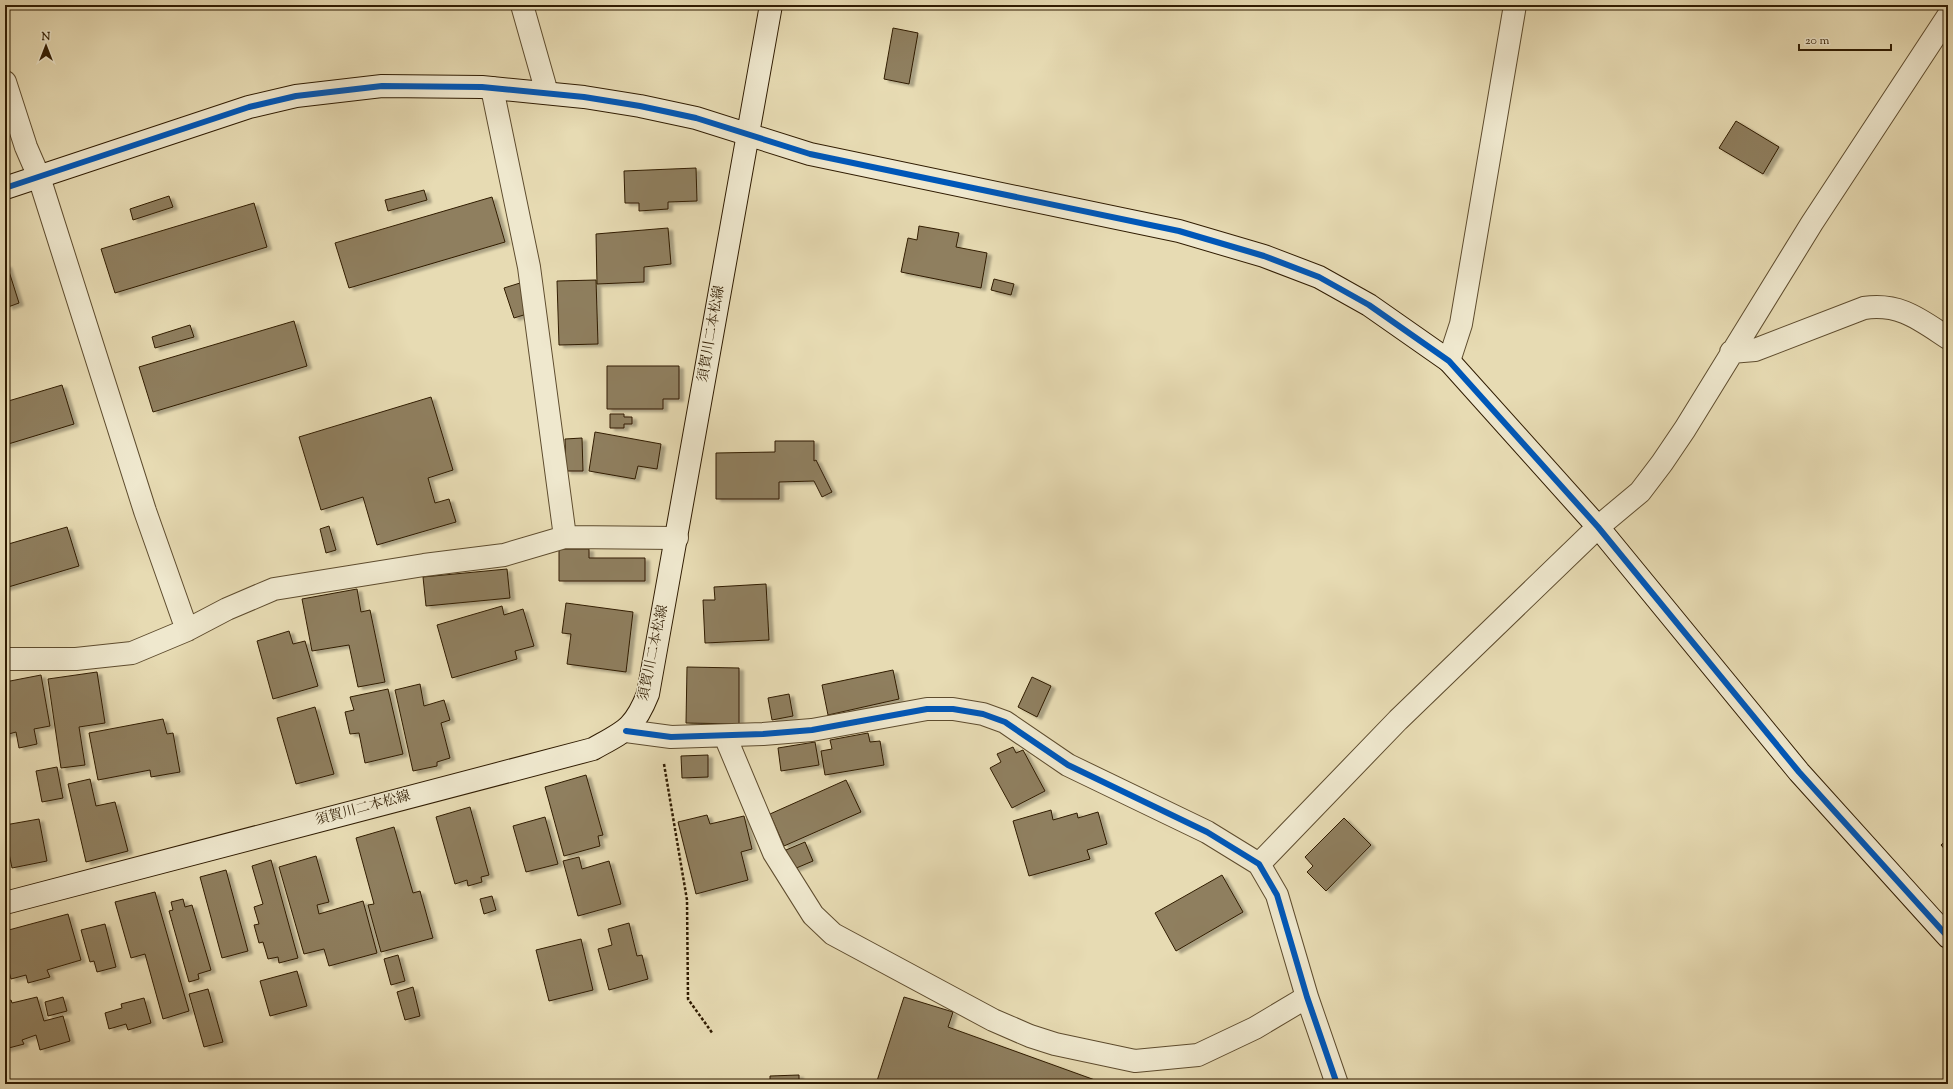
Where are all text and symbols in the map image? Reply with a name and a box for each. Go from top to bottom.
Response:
north arrow [26,26,66,66]
scale bar [1799,26,1891,52]
text: N [41,29,51,45]
text: 20 m [1805,32,1830,50]
street label: 須賀川二本松線 [694,284,730,384]
street label: 須賀川二本松線 [634,603,674,703]
street label: 須賀川二本松線 [313,787,413,831]

